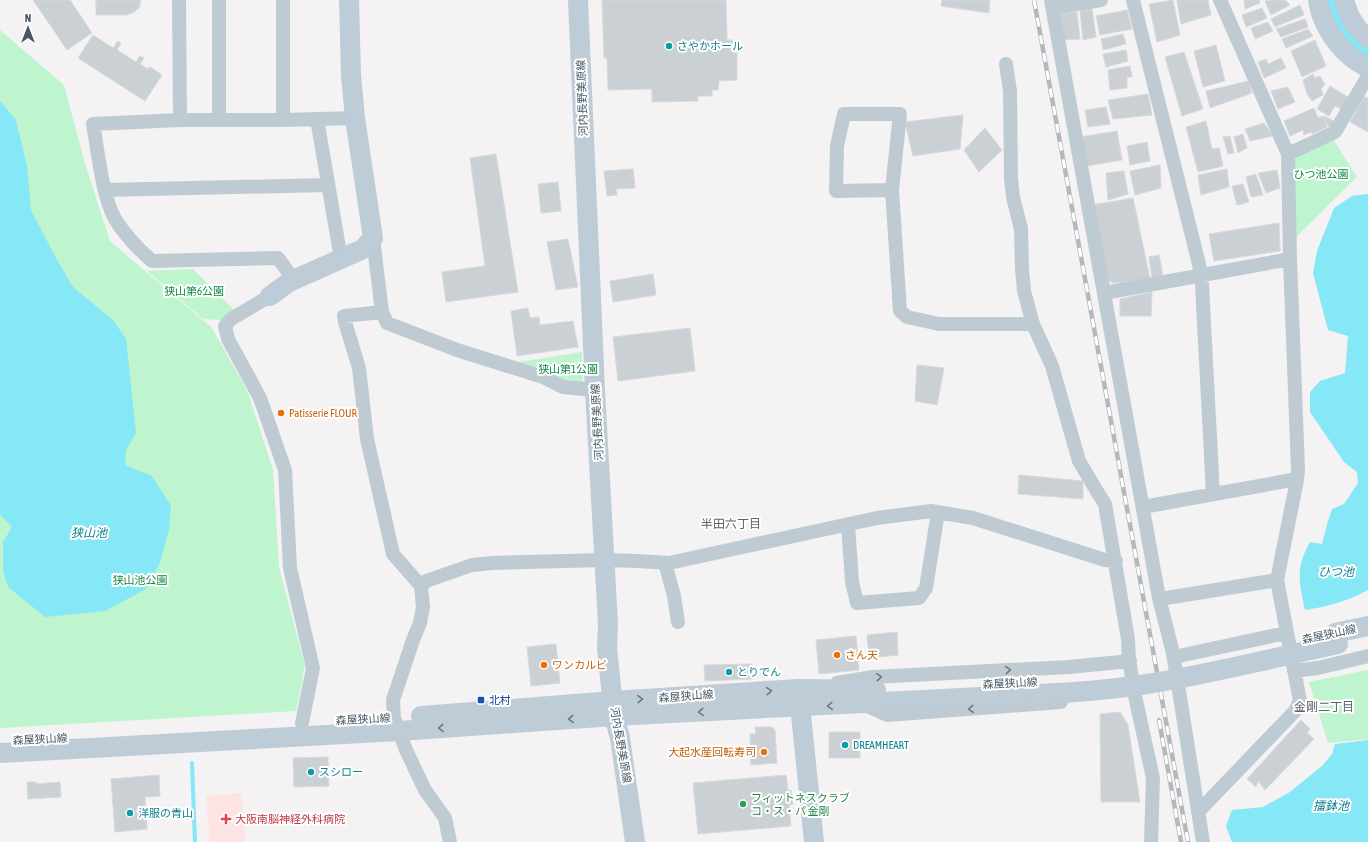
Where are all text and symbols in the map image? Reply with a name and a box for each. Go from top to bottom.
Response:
north arrow [8,8,48,48]
text: N [25,12,31,24]
place label: さやかホール [677,40,743,52]
marker: さやかホール [664,41,674,51]
street label: 河内長野美原線 [575,59,589,137]
park label: ひつ池公園 [1294,168,1349,180]
park label: 狭山第6公園 [164,285,224,297]
park label: 狭山第1公園 [538,363,598,375]
street label: 河内長野美原線 [589,383,605,461]
place label: Patisserie FLOUR [289,407,357,419]
marker: Patisserie FLOUR [276,408,286,418]
district label: 半田六丁目 [701,517,761,531]
water label: 狭山池 [71,526,108,540]
water label: ひつ池 [1318,565,1355,579]
park label: 狭山池公園 [113,574,168,586]
street label: 森屋狭山線 [1301,622,1357,646]
place label: さん天 [845,649,878,661]
marker: さん天 [832,650,842,660]
place label: ワンカルビ [552,659,607,671]
marker: ワンカルビ [539,660,549,670]
place label: とりでん [737,666,781,678]
one-way arrow [1005,666,1011,674]
marker: とりでん [724,667,734,677]
one-way arrow [876,672,882,681]
street label: 森屋狭山線 [982,676,1038,690]
one-way arrow [766,687,772,695]
street label: 森屋狭山線 [658,688,714,704]
place label: 北村 [489,694,511,706]
marker: 北村 [476,695,486,705]
one-way arrow [637,695,643,703]
district label: 金剛二丁目 [1294,700,1354,714]
one-way arrow [827,701,833,710]
one-way arrow [968,705,974,714]
street label: 河内長野美原線 [608,706,634,784]
one-way arrow [698,707,704,716]
street label: 森屋狭山線 [335,712,391,726]
one-way arrow [568,715,574,724]
one-way arrow [438,724,444,733]
street label: 森屋狭山線 [12,732,68,746]
place label: DREAMHEART [853,739,909,751]
marker: DREAMHEART [840,740,850,750]
place label: 大起水産回転寿司 [668,746,756,758]
marker: 大起水産回転寿司 [759,747,769,757]
place label: スシロー [319,766,363,778]
marker: スシロー [306,767,316,777]
place label: フィットネスクラブ コ・ス・パ 金剛 [751,792,850,817]
marker: フィットネスクラブ コ・ス・パ 金剛 [738,799,748,809]
water label: 擂鉢池 [1313,799,1350,813]
place label: 洋服の青山 [138,807,193,819]
marker: 洋服の青山 [125,808,135,818]
marker: 大阪南脳神経外科病院 [220,813,232,825]
place label: 大阪南脳神経外科病院 [235,813,345,825]

